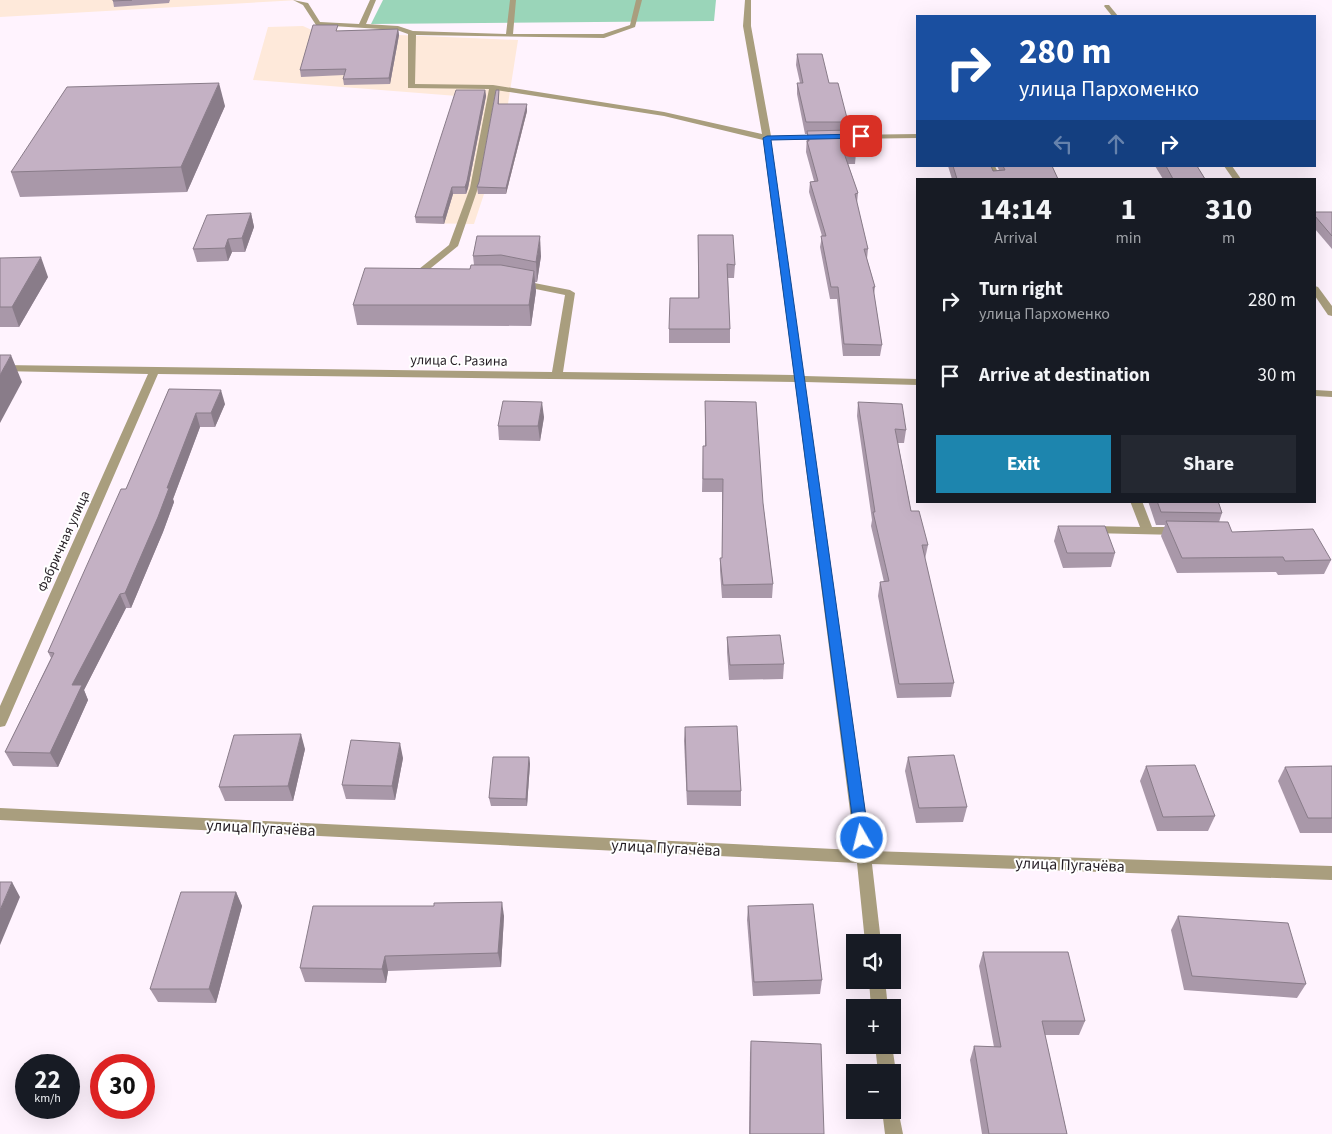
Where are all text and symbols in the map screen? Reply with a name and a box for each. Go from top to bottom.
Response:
text: 280 m [1019,27,1111,77]
icon: right [936,35,1001,100]
text: улица Пархоменко [1019,73,1199,105]
pin [840,115,882,157]
icon: arrive [847,122,875,150]
icon: left [1049,130,1077,158]
icon: ahead [1102,130,1130,158]
icon: right [1155,130,1183,158]
text: 14:14 [980,188,1052,231]
text: 1 [1120,188,1136,231]
text: 310 [1205,188,1252,231]
text: Arrival [994,227,1037,249]
text: min [1115,227,1141,249]
text: m [1222,227,1235,249]
text: Turn right [979,276,1063,303]
icon: right [936,287,964,315]
text: 280 m [1248,287,1296,314]
text: улица Пархоменко [979,303,1110,325]
street label: улица С. Разина [410,350,508,372]
icon: arrive [936,362,964,390]
text: Arrive at destination [979,362,1150,389]
text: 30 m [1258,362,1296,389]
button: Exit [936,435,1111,493]
button: Share [1121,435,1296,493]
street label: Фабричная улица [33,487,95,595]
position arrow [835,811,887,863]
street label: улица Пугачёва [206,814,316,842]
street label: улица Пугачёва [611,834,721,862]
street label: улица Пугачёва [1015,852,1125,878]
map controls [846,934,901,1119]
button: sound [846,934,901,989]
button: + [846,999,901,1054]
speed limit sign: 30 [90,1054,155,1119]
text: 22 [34,1062,61,1098]
button: − [846,1064,901,1119]
text: km/h [34,1090,61,1107]

